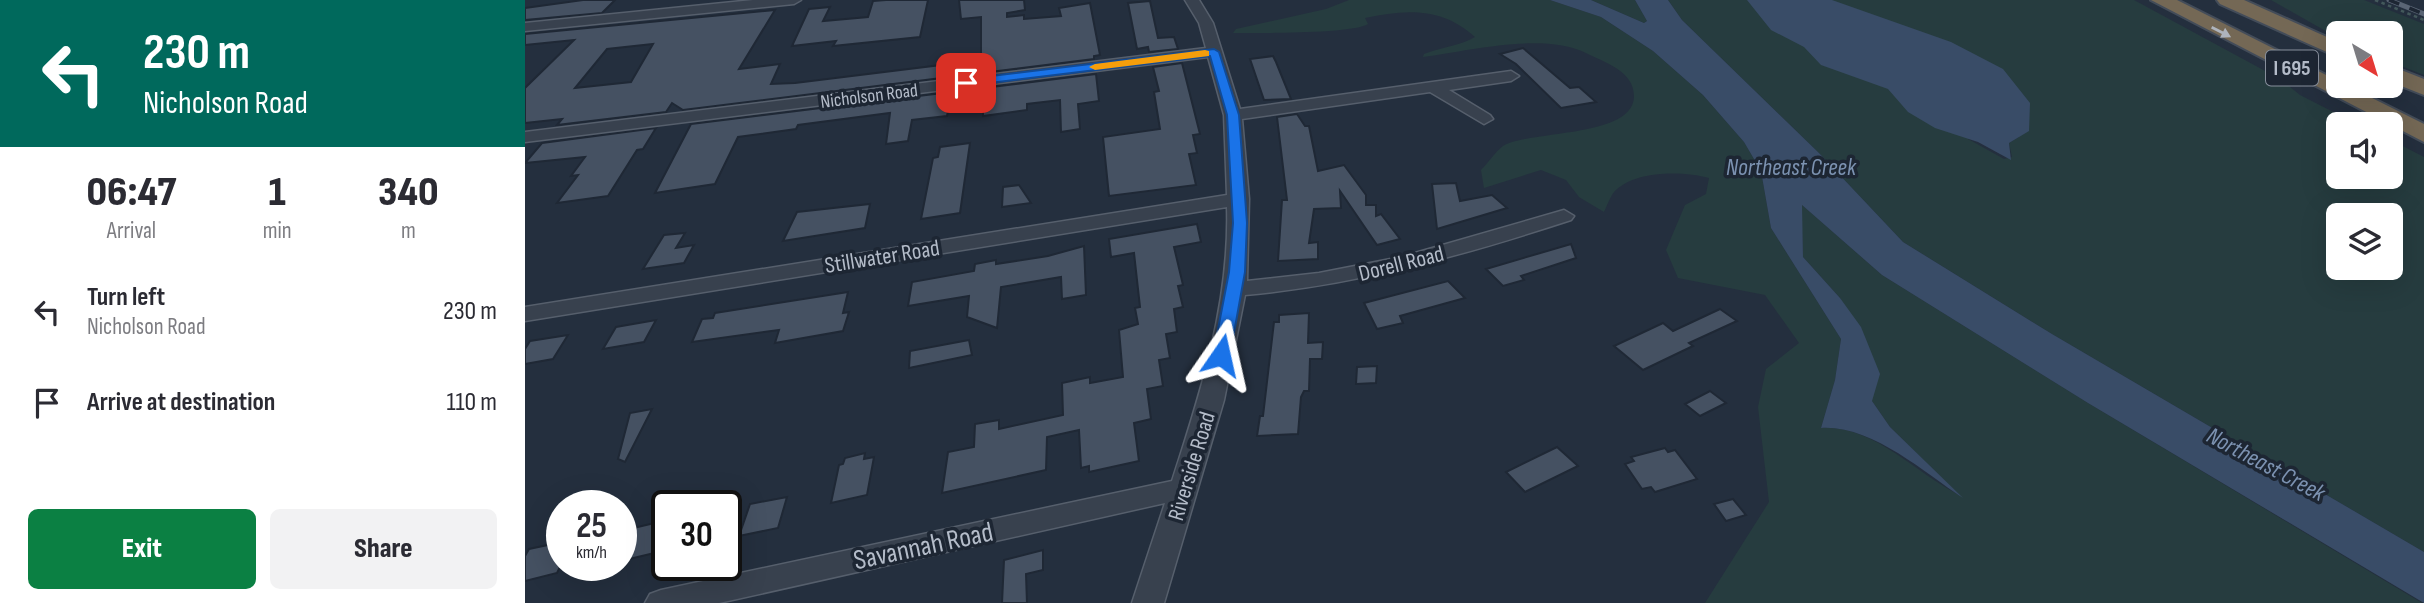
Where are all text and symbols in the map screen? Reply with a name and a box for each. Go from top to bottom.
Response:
north arrow [2326,21,2403,98]
map controls [2326,21,2403,280]
text: 230 m [143,24,250,83]
one-way arrow [2211,26,2231,37]
icon: left [28,28,119,119]
road number: I 695 [2266,50,2318,86]
pin [936,53,996,113]
icon: arrive [947,64,985,102]
street label: Nicholson Road [819,79,919,114]
text: Nicholson Road [143,84,308,123]
button: sound [2326,112,2403,189]
water label: Northeast Creek [1726,153,1857,182]
text: 06:47 [86,167,176,218]
text: 1 [269,167,286,218]
text: 340 [378,167,439,218]
button: layers [2326,203,2403,280]
text: Arrival [107,217,156,245]
text: min [263,217,292,245]
text: m [401,217,416,245]
street label: Stillwater Road [823,234,942,280]
street label: Dorell Road [1356,240,1447,288]
text: Turn left [87,282,165,313]
icon: left [28,293,66,331]
text: 230 m [443,296,497,327]
text: Nicholson Road [87,313,206,341]
position arrow [1184,318,1258,392]
icon: arrive [28,384,66,422]
text: Arrive at destination [87,387,275,418]
text: 110 m [446,387,497,418]
street label: Riverside Road [1162,408,1222,524]
water label: Northeast Creek [2202,421,2331,508]
speed limit sign: 30 [651,490,742,581]
text: 25 [576,505,607,548]
button: Exit [28,509,256,589]
button: Share [270,509,497,589]
street label: Savannah Road [851,516,996,577]
text: km/h [576,542,607,563]

